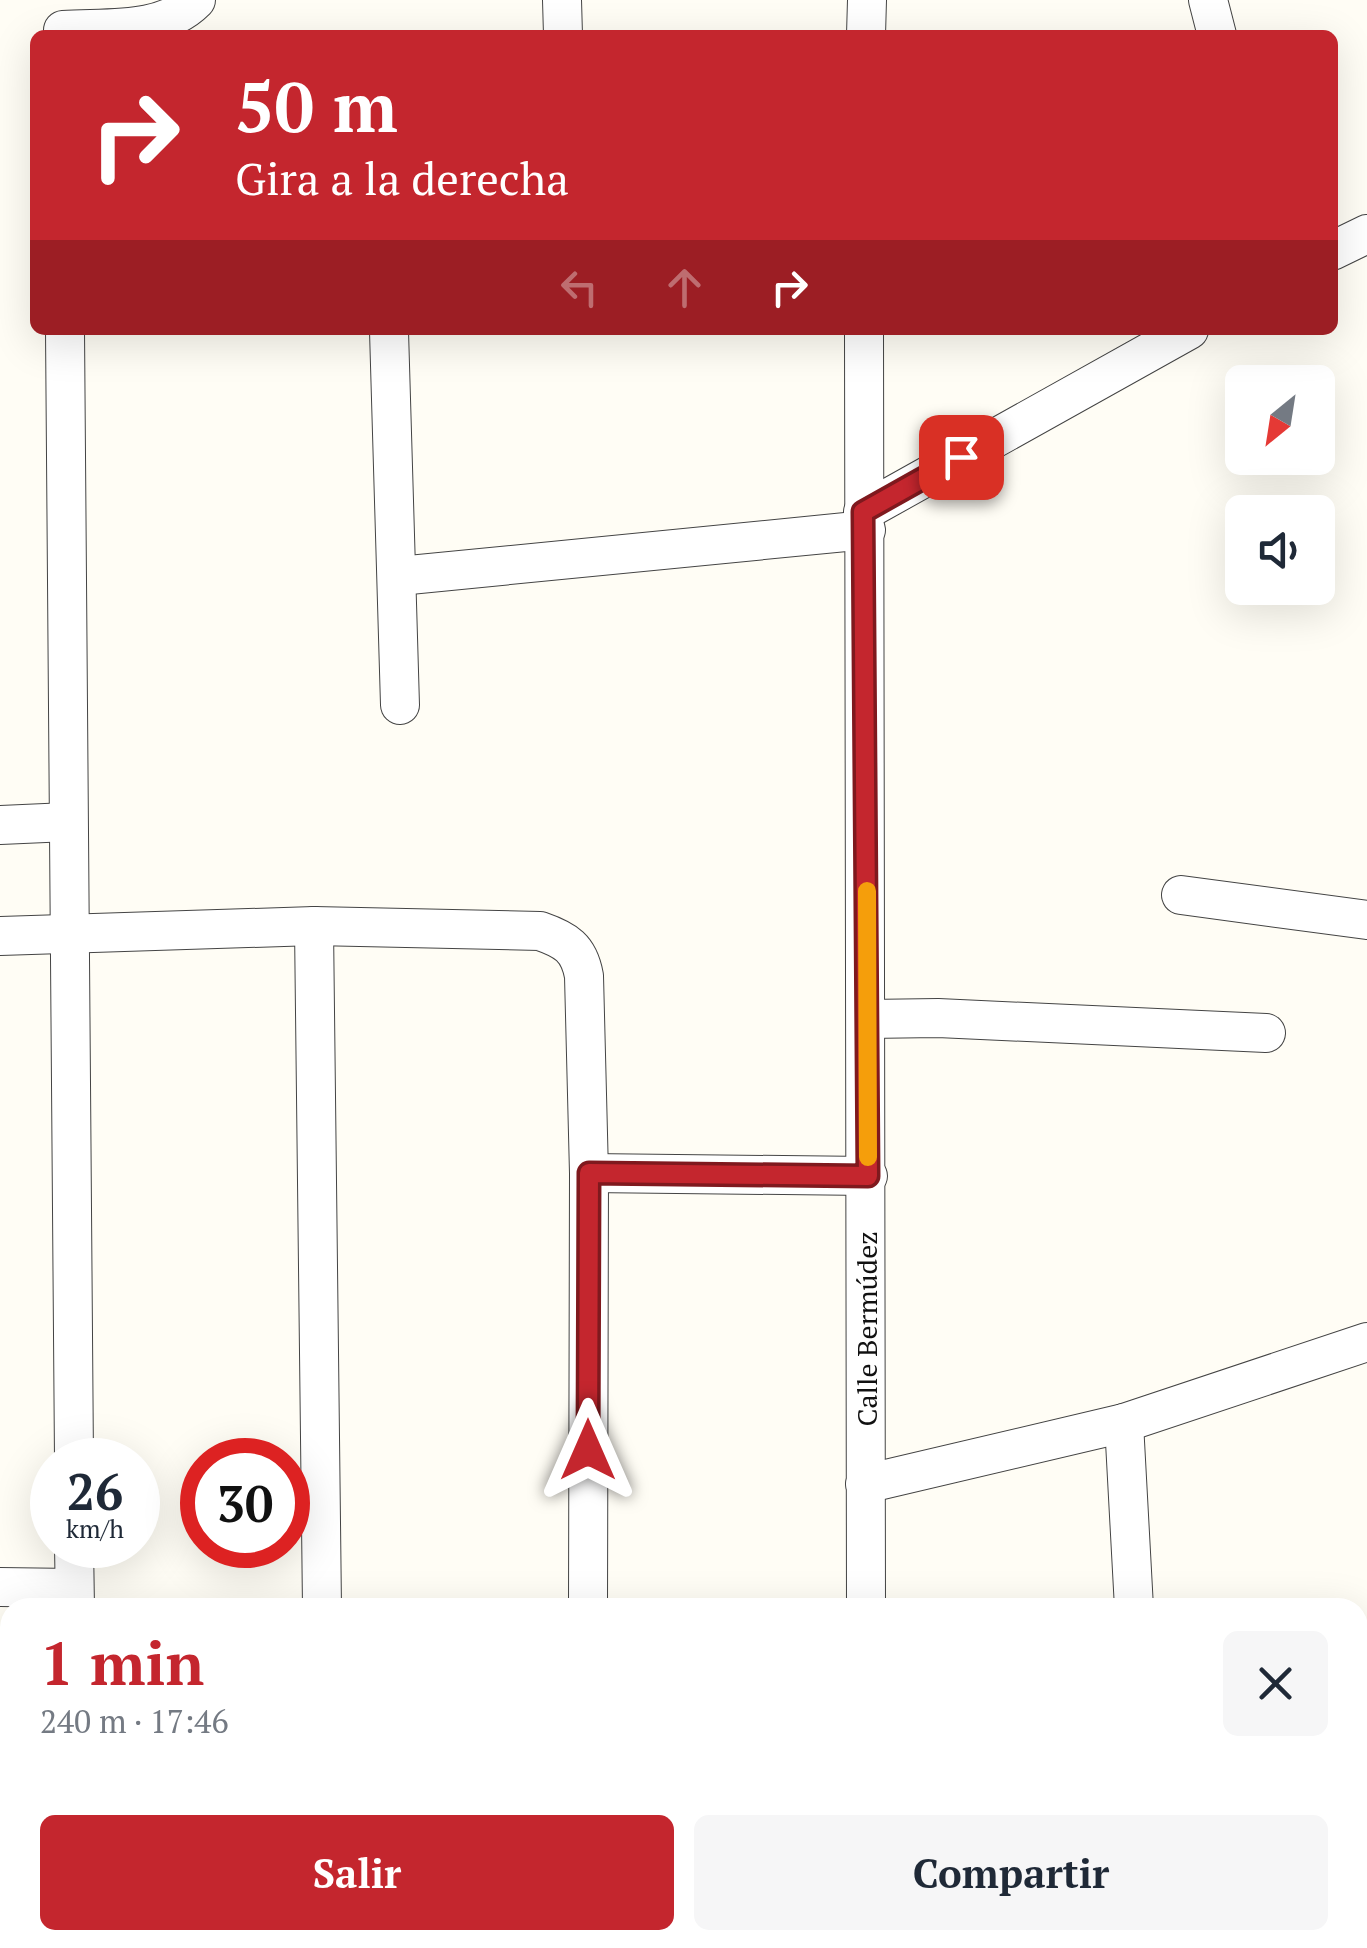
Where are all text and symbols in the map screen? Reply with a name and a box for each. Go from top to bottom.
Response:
text: 50 m [235,59,398,152]
icon: right [70,70,200,200]
text: Gira a la derecha [235,148,569,208]
icon: left [552,260,607,315]
icon: ahead [657,260,712,315]
icon: right [762,260,817,315]
north arrow [1225,365,1335,475]
map controls [1225,365,1335,605]
pin [919,415,1004,500]
icon: arrive [934,430,989,485]
button: sound [1225,495,1335,605]
street label: Calle Bermúdez [848,1231,885,1427]
position arrow [536,1398,640,1502]
speed limit sign: 30 [180,1438,310,1568]
text: 26 [67,1458,123,1524]
text: km/h [66,1512,124,1545]
text: 1 min [40,1623,204,1702]
button: close [1223,1631,1328,1736]
text: 240 m · 17:46 [40,1700,228,1742]
button: Salir [40,1815,674,1930]
button: Compartir [694,1815,1328,1930]

